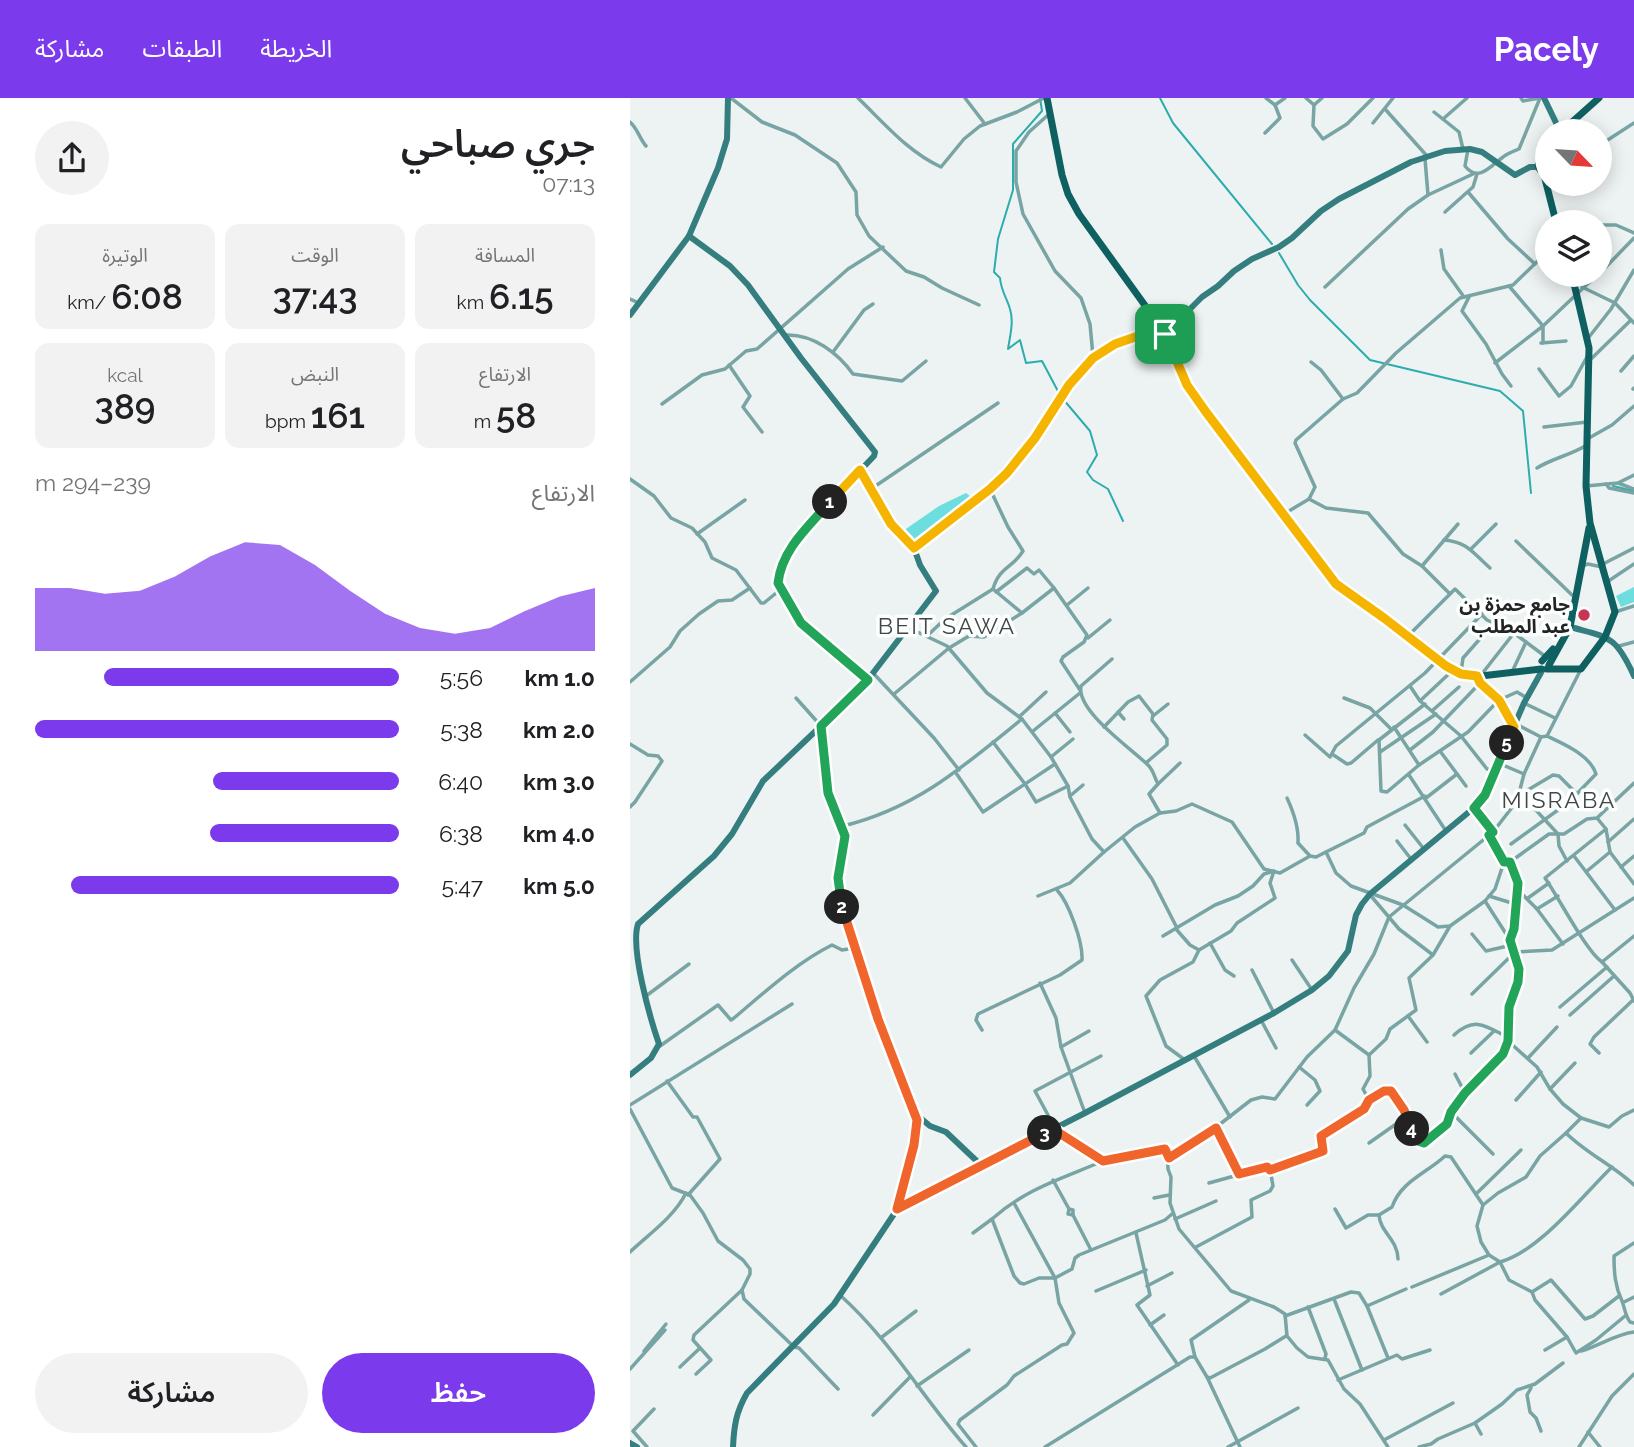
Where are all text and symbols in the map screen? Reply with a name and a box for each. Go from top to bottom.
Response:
text: Pacely [1494,30,1599,69]
text: مشاركة [35,34,104,63]
text: الطبقات [142,34,222,63]
text: الخريطة [260,34,332,63]
north arrow [1535,119,1612,196]
map controls [1535,119,1612,287]
button: share [35,121,109,195]
text: جري صباحي [401,121,595,166]
text: 07:13 [542,170,595,197]
button: layers [1535,210,1612,287]
text: الوتيرة [102,244,148,266]
text: الوقت [291,244,339,266]
text: المسافة [475,244,535,266]
text: 6:08 [111,276,183,317]
text: 37:43 [272,276,358,317]
text: 6.15 [489,276,553,317]
text: /km [67,291,111,313]
text: km [457,291,489,313]
pin [1135,304,1195,364]
icon: arrive [1146,315,1184,353]
text: النبض [291,363,339,385]
text: الارتفاع [479,363,531,385]
text: kcal [107,364,143,386]
text: 389 [95,386,155,427]
text: 161 [311,395,365,436]
text: 58 [496,395,536,436]
text: bpm [265,410,311,432]
text: m [474,410,496,432]
text: 239–294 m [35,469,151,496]
text: الارتفاع [532,479,595,506]
pin: 1 [812,484,848,520]
text: 1 [825,490,834,512]
place label: جامع حمزة بن عبد المطلب [1459,593,1570,637]
marker: جامع حمزة بن عبد المطلب [1576,607,1592,623]
district label: BEIT SAWA [878,612,1016,639]
text: 5:56 [440,664,483,691]
text: 1.0 km [525,664,595,691]
text: 5:38 [440,716,483,743]
text: 2.0 km [523,716,595,743]
pin: 5 [1490,726,1524,760]
text: 5 [1501,731,1512,753]
text: 6:40 [438,768,483,795]
text: 3.0 km [523,768,595,795]
district label: MISRABA [1502,786,1616,813]
text: 6:38 [439,820,483,847]
text: 4.0 km [523,820,595,847]
text: 5:47 [441,872,483,899]
text: 5.0 km [523,872,595,899]
pin: 2 [824,890,860,924]
text: 2 [836,895,847,917]
pin: 4 [1394,1112,1430,1146]
pin: 3 [1028,1116,1062,1150]
text: 4 [1406,1117,1417,1139]
text: 3 [1039,1121,1050,1143]
button: مشاركة [35,1353,308,1433]
button: حفظ [322,1353,595,1433]

